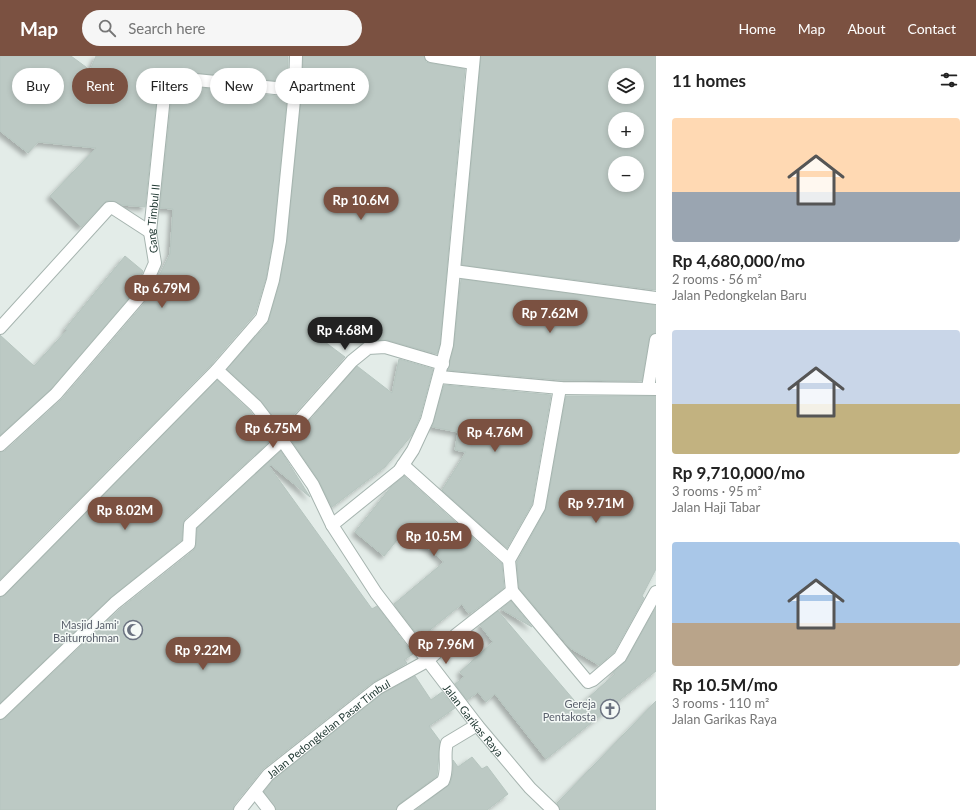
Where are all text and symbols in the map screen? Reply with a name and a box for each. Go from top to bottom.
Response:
search box [82,10,362,46]
text: Map [20,17,58,40]
icon: search [96,17,118,39]
text: Search here [128,19,206,37]
text: Home [738,20,776,37]
text: Map [798,20,825,37]
text: About [847,20,885,37]
text: Contact [907,20,956,37]
chip: Buy [12,68,64,104]
chip: Rent [72,68,128,104]
chip: Filters [136,68,202,104]
chip: New [210,68,267,104]
chip: Apartment [275,68,369,104]
map controls [608,68,644,192]
button: layers [608,68,644,104]
icon: filters [938,69,960,91]
text: 11 homes [672,70,746,91]
button: + [608,112,644,148]
icon: home [780,144,852,216]
button: − [608,156,644,192]
street label: Gang Timbul II [143,183,161,254]
pin: Rp 10.6M [320,187,402,221]
text: Rp 10.6M [333,192,389,208]
text: Rp 4,680,000/mo [672,250,805,271]
text: 2 rooms · 56 m² [672,271,762,287]
pin: Rp 6.79M [121,275,203,309]
text: Rp 6.79M [134,280,190,296]
text: Jalan Pedongkelan Baru [672,287,807,303]
pin: Rp 7.62M [509,300,591,334]
text: Rp 7.62M [522,305,578,321]
pin: Rp 4.68M [304,317,386,351]
text: Rp 4.68M [317,322,373,338]
icon: home [780,356,852,428]
pin: Rp 6.75M [232,415,314,449]
pin: Rp 4.76M [454,419,536,453]
text: Rp 6.75M [245,420,301,436]
text: Rp 4.76M [467,424,523,440]
text: Rp 9,710,000/mo [672,462,805,483]
text: 3 rooms · 95 m² [672,483,762,499]
pin: Rp 9.71M [555,490,637,524]
text: Rp 9.71M [568,495,624,511]
pin: Rp 8.02M [84,497,166,531]
text: Jalan Haji Tabar [672,499,760,515]
text: Rp 8.02M [97,502,153,518]
pin: Rp 10.5M [393,523,475,557]
text: Rp 10.5M [406,528,462,544]
icon: home [780,568,852,640]
place label: Masjid Jami' Baiturrohman [53,618,119,644]
mosque icon: Masjid Jami' Baiturrohman [122,619,144,641]
pin: Rp 7.96M [405,631,487,665]
text: Rp 7.96M [418,636,474,652]
pin: Rp 9.22M [162,637,244,671]
text: Rp 9.22M [175,642,231,658]
text: Rp 10.5M/mo [672,674,778,695]
street label: Jalan Pedongkelan Pasar Timbul [264,676,392,780]
street label: Jalan Garikas Raya [441,681,507,759]
text: 3 rooms · 110 m² [672,695,769,711]
place label: Gereja Pentakosta [543,697,596,723]
church icon: Gereja Pentakosta [599,698,621,720]
text: Jalan Garikas Raya [672,711,777,727]

